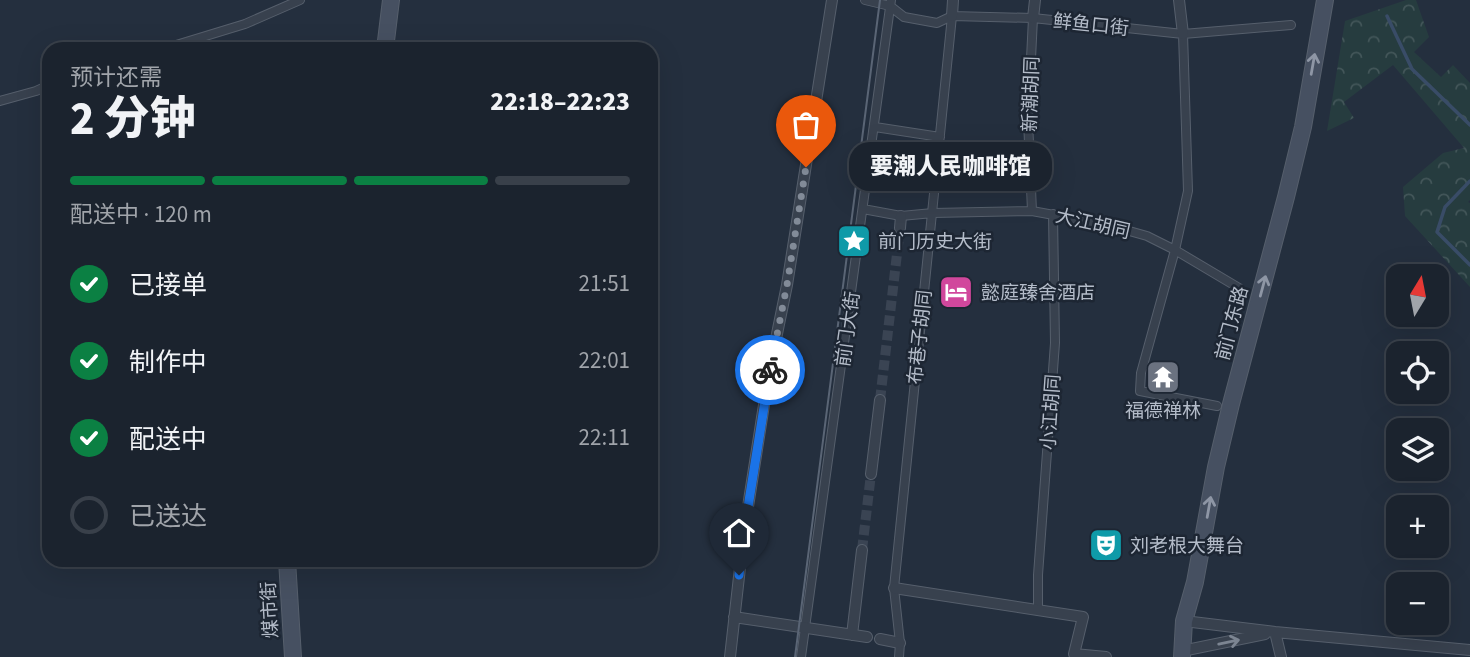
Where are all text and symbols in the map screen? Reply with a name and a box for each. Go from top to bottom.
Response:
street label: 鲜鱼口街 [1052,8,1130,43]
one-way arrow [1307,53,1320,76]
street label: 新潮胡同 [1017,56,1046,133]
text: 预计还需 [70,61,162,94]
text: 22:18–22:23 [490,83,630,120]
text: 2 分钟 [70,87,196,152]
pin [776,95,836,167]
icon: bag [787,106,825,144]
callout: 要潮人民咖啡馆 [848,142,1051,192]
text: 要潮人民咖啡馆 [870,150,1031,183]
text: 配送中 · 120 m [70,198,212,231]
street label: 大江胡同 [1053,203,1133,246]
place icon: 前门历史大街 [835,222,873,260]
place label: 前门历史大街 [878,229,992,256]
north arrow [1386,264,1449,327]
map controls [1386,264,1449,635]
icon: check [70,265,108,303]
text: 已接单 [129,267,207,304]
text: 21:51 [579,267,630,300]
hotel icon: 懿庭臻舍酒店 [937,273,975,311]
one-way arrow [1257,275,1270,297]
place label: 懿庭臻舍酒店 [981,280,1095,307]
street label: 前门东路 [1210,283,1255,364]
street label: 布巷子胡同 [902,288,939,386]
street label: 前门大街 [830,290,867,369]
courier [735,335,805,405]
button: locate [1386,341,1449,404]
icon: check [70,342,108,380]
text: 制作中 [129,344,207,381]
text: 22:01 [579,344,630,377]
icon: bike [751,351,789,389]
temple icon: 福德禅林 [1144,358,1182,396]
street label: 小江胡同 [1035,373,1068,451]
place label: 福德禅林 [1125,398,1201,425]
button: layers [1386,418,1449,481]
icon: check [70,419,108,457]
text: 配送中 [129,421,207,458]
text: 22:11 [579,421,630,454]
button: + [1386,495,1449,558]
one-way arrow [1203,496,1216,519]
text: 已送达 [129,498,207,535]
pin [709,503,769,575]
icon: home [720,514,758,552]
theatre icon: 刘老根大舞台 [1087,526,1125,564]
place label: 刘老根大舞台 [1130,533,1244,560]
button: − [1386,572,1449,635]
street label: 煤市街 [256,581,285,639]
one-way arrow [1217,634,1240,648]

